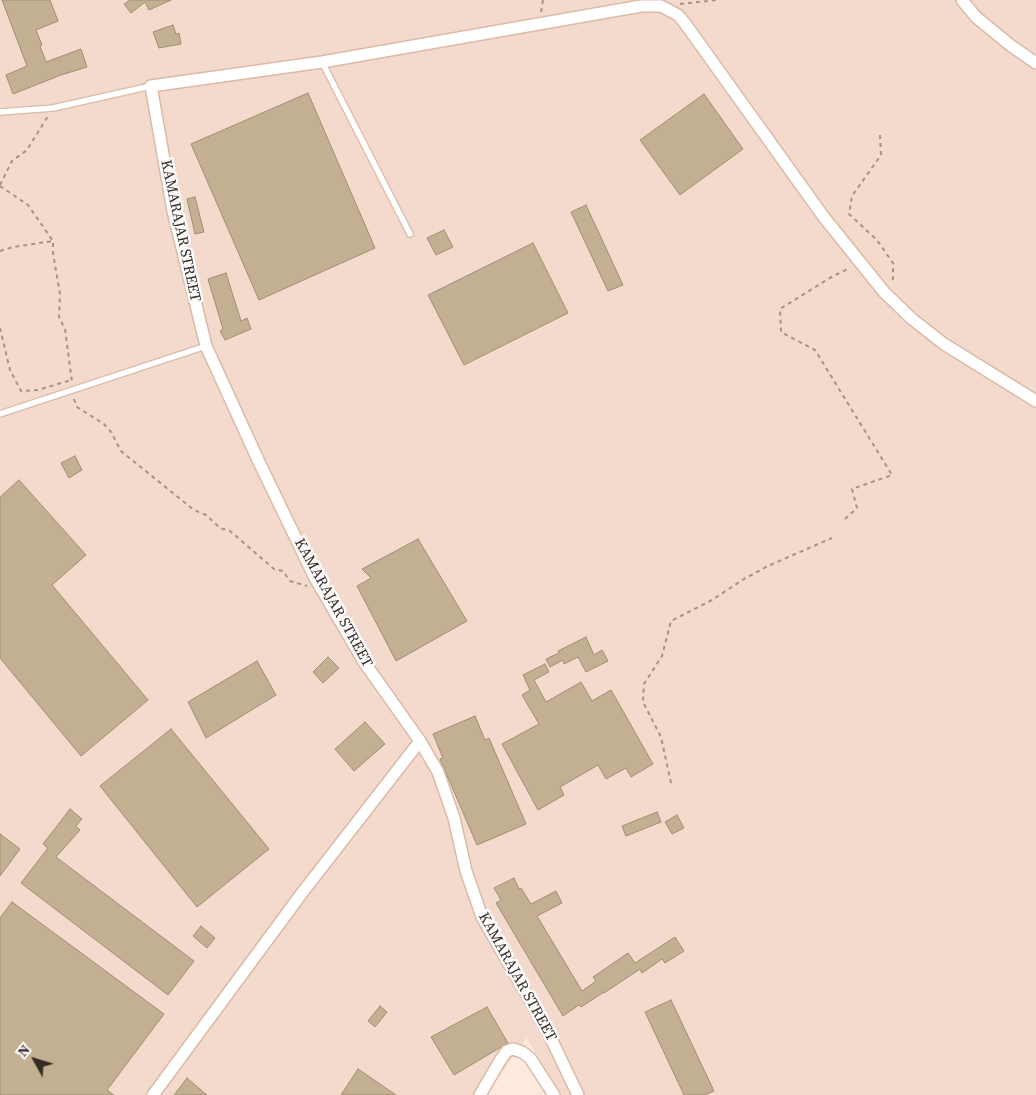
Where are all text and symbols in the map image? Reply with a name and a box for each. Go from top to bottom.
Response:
street label: KAMARAJAR STREET [156,158,204,304]
street label: KAMARAJAR STREET [290,535,376,671]
street label: KAMARAJAR STREET [474,909,560,1045]
north arrow [10,1035,60,1085]
text: N [12,1040,34,1061]

